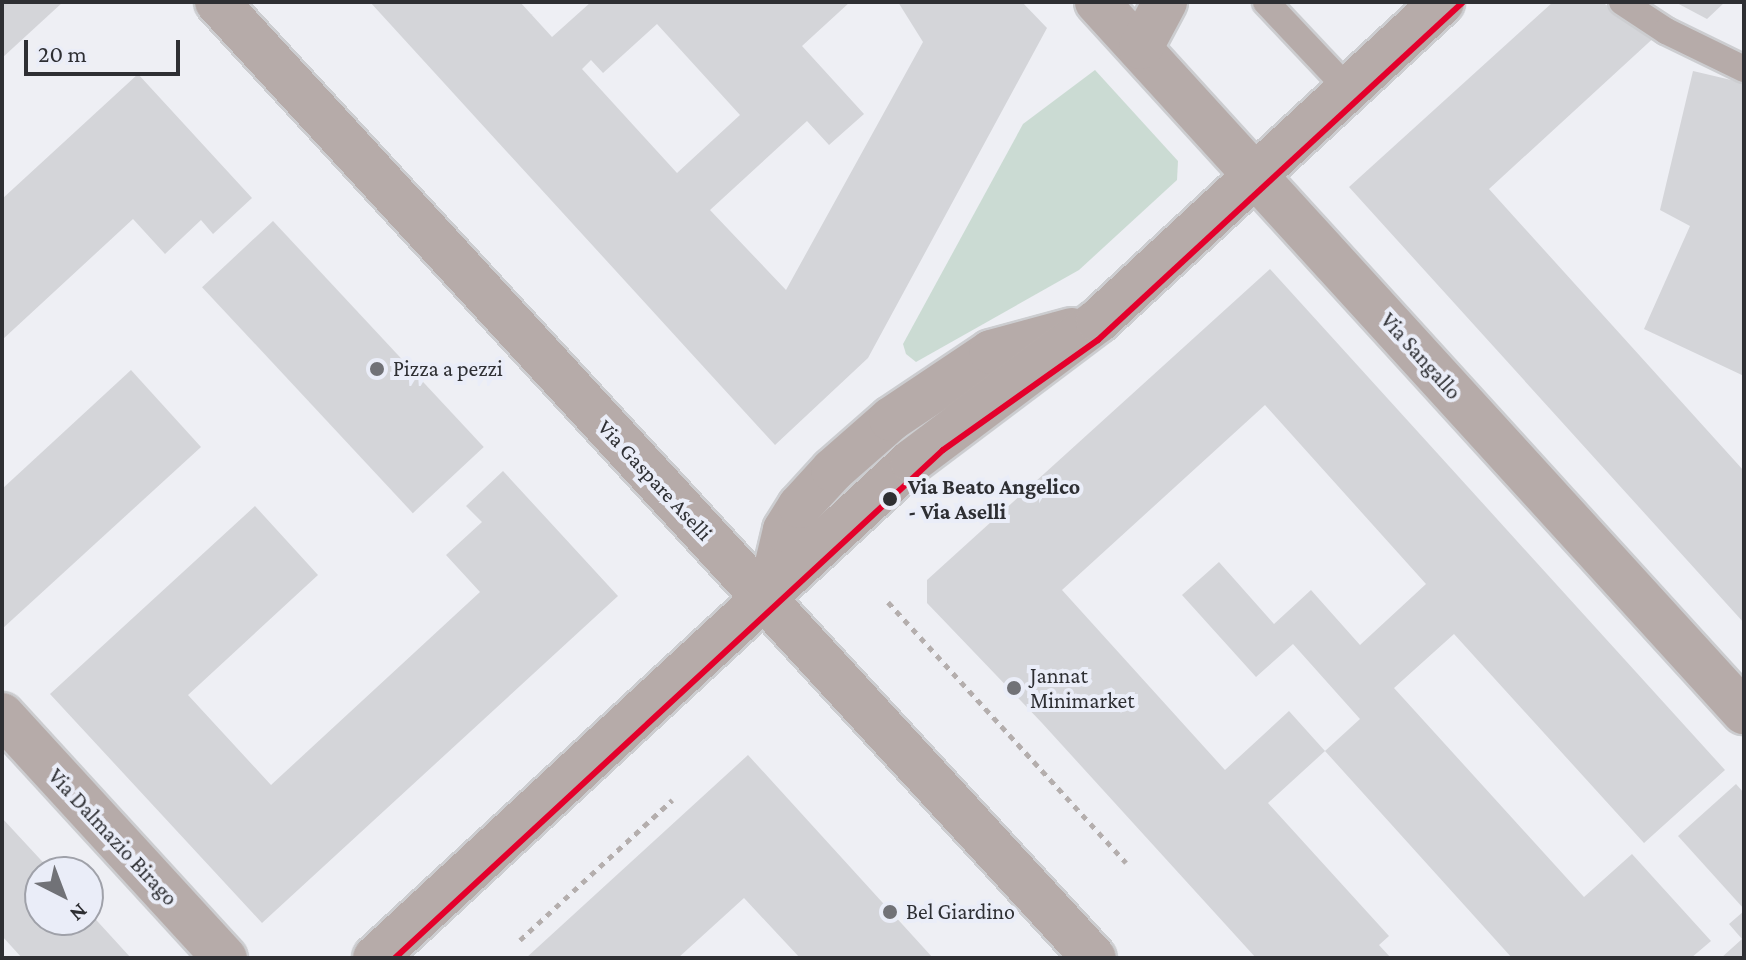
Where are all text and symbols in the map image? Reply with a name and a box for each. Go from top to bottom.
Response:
scale bar [28,24,184,74]
text: 20 m [38,40,87,67]
street label: Via Sangallo [1375,307,1467,405]
place label: Pizza a pezzi [393,356,503,382]
marker: Pizza a pezzi [368,360,386,378]
street label: Via Gaspare Aselli [592,414,718,546]
place label: Via Beato Angelico - Via Aselli [908,473,1080,524]
marker: Via Beato Angelico - Via Aselli [879,488,901,510]
place label: Jannat Minimarket [1030,662,1134,714]
marker: Jannat Minimarket [1005,679,1023,697]
street label: Via Dalmazio Birago [43,763,183,911]
north arrow [24,856,104,936]
text: N [65,898,93,927]
place label: Bel Giardino [906,899,1015,925]
marker: Bel Giardino [881,903,899,921]

